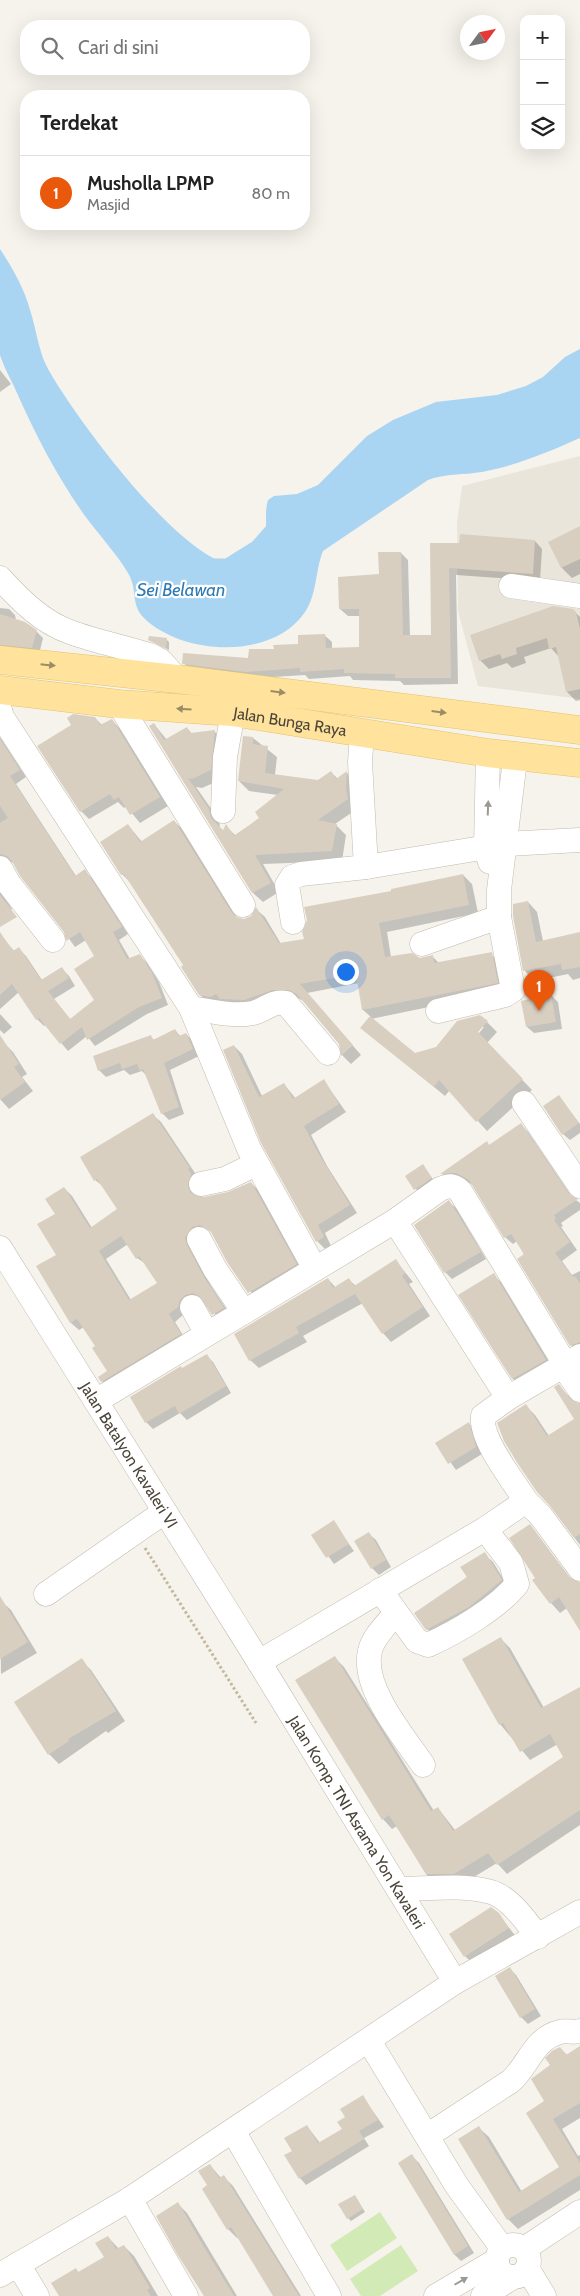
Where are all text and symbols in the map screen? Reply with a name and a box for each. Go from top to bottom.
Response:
north arrow [460,15,505,60]
map controls [520,15,565,150]
button: + [520,15,565,60]
search box [20,20,310,75]
icon: search [38,34,66,62]
text: Cari di sini [78,36,159,59]
button: − [520,60,565,105]
button: layers [520,105,565,150]
text: Terdekat [40,110,118,135]
text: Musholla LPMP [87,172,214,195]
text: 1 [53,184,59,203]
text: 80 m [252,184,290,203]
text: Masjid [87,195,130,214]
water label: Sei Belawan [137,579,225,601]
one-way arrow [41,661,57,669]
one-way arrow [270,688,286,696]
street label: Jalan Bunga Raya [231,703,348,740]
one-way arrow [176,704,192,712]
one-way arrow [431,708,447,716]
one-way arrow [484,800,492,816]
your location [333,959,359,985]
pin: 1 [523,970,555,1011]
street label: Jalan Batalyon Kavaleri VI [76,1378,182,1532]
street label: Jalan Komp. TNI Asrama Yon Kavaleri [284,1711,429,1932]
one-way arrow [455,2277,468,2286]

